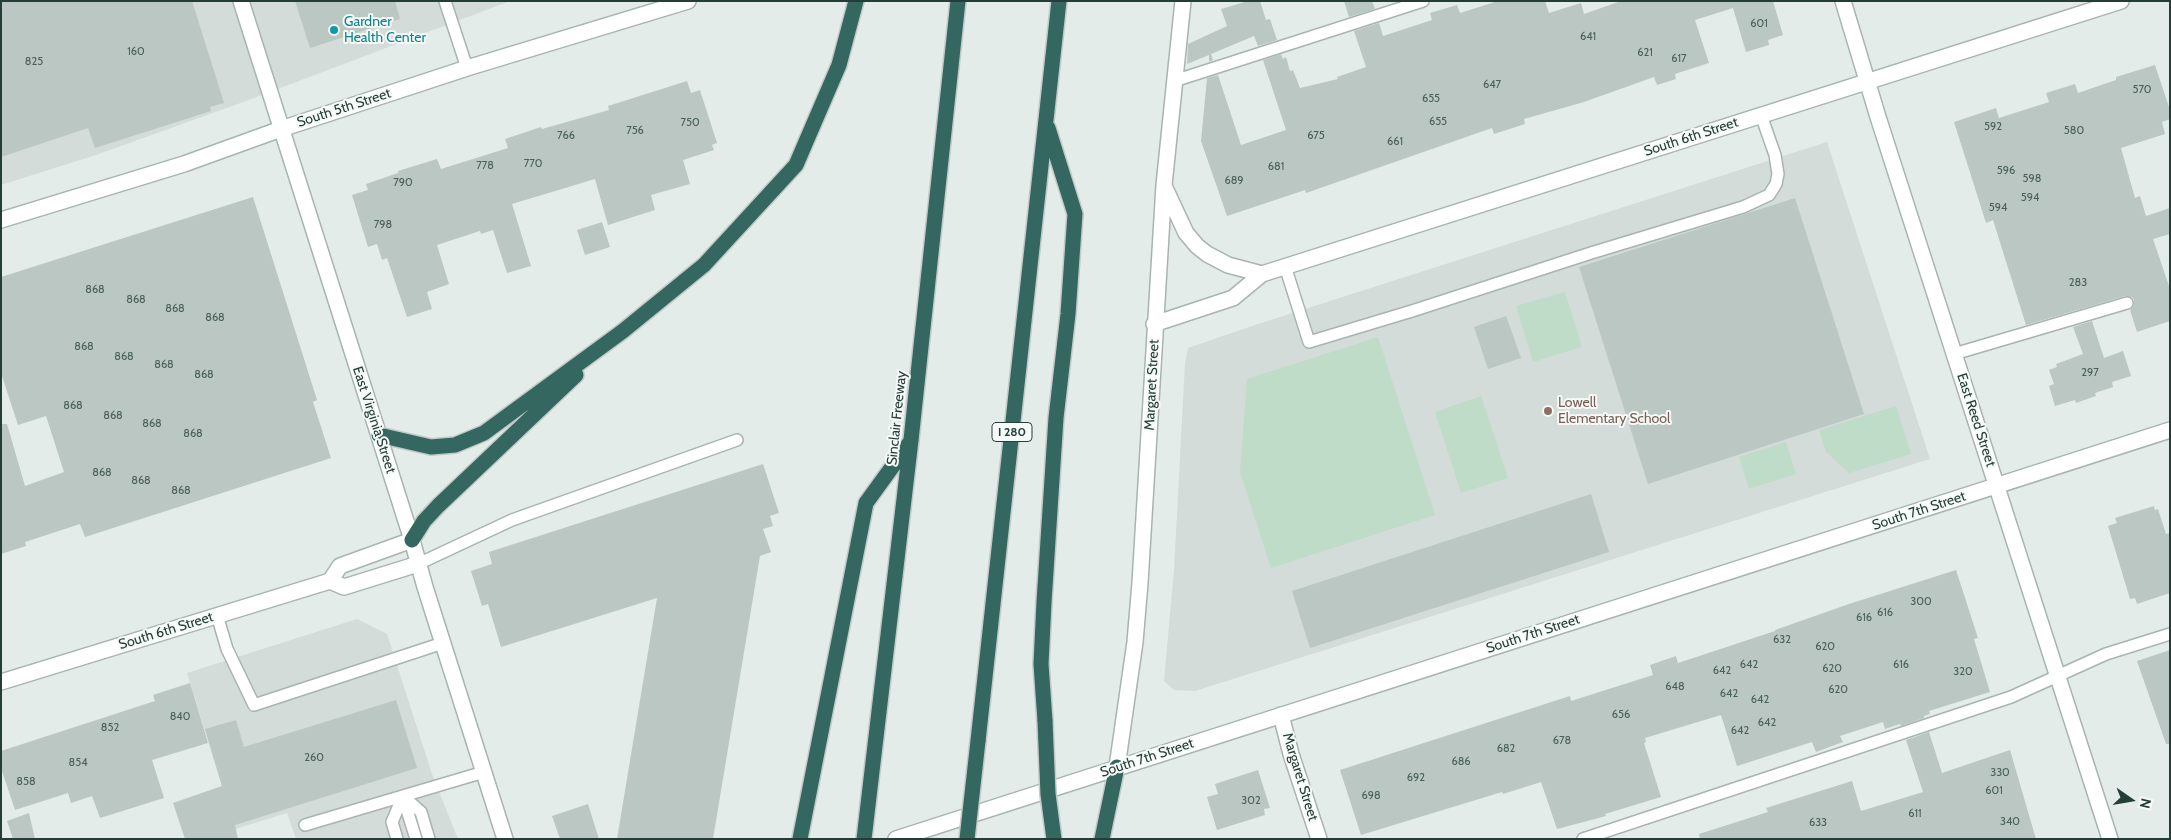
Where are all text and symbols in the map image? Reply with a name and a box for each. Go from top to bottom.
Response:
place label: Gardner Health Center [344,14,426,46]
house number: 601 [1750,17,1768,31]
marker: Gardner Health Center [328,24,340,36]
house number: 641 [1580,30,1596,44]
house number: 160 [127,45,145,59]
house number: 621 [1637,46,1653,60]
house number: 617 [1671,52,1687,66]
house number: 825 [25,55,43,69]
house number: 647 [1483,78,1501,92]
house number: 570 [2132,83,2152,97]
street label: South 5th Street [295,85,393,131]
house number: 655 [1422,92,1440,106]
street label: South 6th Street [1642,114,1740,160]
house number: 655 [1429,115,1447,129]
house number: 750 [680,116,700,130]
house number: 592 [1984,120,2002,134]
house number: 756 [626,124,644,138]
house number: 580 [2064,124,2084,138]
house number: 766 [557,129,575,143]
house number: 675 [1307,129,1325,143]
house number: 661 [1387,135,1403,149]
house number: 770 [524,157,542,171]
house number: 778 [476,159,494,173]
house number: 681 [1268,160,1284,174]
house number: 596 [1997,164,2015,178]
house number: 598 [2023,172,2041,186]
house number: 689 [1224,174,1244,188]
house number: 790 [393,176,413,190]
house number: 594 [2021,191,2039,205]
house number: 594 [1989,201,2007,215]
house number: 798 [374,218,392,232]
house number: 283 [2069,276,2087,290]
house number: 868 [85,283,105,297]
house number: 868 [126,293,146,307]
house number: 868 [165,302,185,316]
house number: 868 [205,311,225,325]
street label: Margaret Street [1141,339,1163,431]
house number: 868 [74,340,94,354]
house number: 868 [114,350,134,364]
house number: 868 [154,358,174,372]
street label: East Virginia Street [349,364,399,476]
house number: 297 [2081,366,2099,380]
house number: 868 [194,368,214,382]
street label: Sinclair Freeway [884,370,910,466]
street label: East Reed Street [1953,371,1999,469]
place label: Lowell Elementary School [1558,395,1670,428]
house number: 868 [63,399,83,413]
marker: Lowell Elementary School [1542,405,1554,417]
house number: 868 [103,409,123,423]
house number: 868 [142,417,162,431]
road number: I 280 [992,422,1032,442]
house number: 868 [183,427,203,441]
house number: 868 [92,466,112,480]
house number: 868 [131,474,151,488]
house number: 868 [171,484,191,498]
street label: South 7th Street [1870,488,1968,534]
house number: 300 [1910,595,1932,609]
house number: 616 [1877,606,1893,620]
street label: South 6th Street [117,609,215,653]
street label: South 7th Street [1484,611,1582,657]
house number: 616 [1856,611,1872,625]
house number: 632 [1773,633,1791,647]
house number: 620 [1815,640,1835,654]
house number: 642 [1740,658,1758,672]
house number: 616 [1893,658,1909,672]
house number: 620 [1822,662,1842,676]
house number: 642 [1713,664,1731,678]
house number: 320 [1953,665,1973,679]
house number: 648 [1665,680,1685,694]
house number: 620 [1828,683,1848,697]
house number: 642 [1720,687,1738,701]
house number: 642 [1751,693,1769,707]
house number: 656 [1612,708,1630,722]
house number: 840 [170,710,190,724]
house number: 642 [1758,716,1776,730]
house number: 852 [101,721,119,735]
house number: 642 [1731,724,1749,738]
street label: Margaret Street [1279,731,1321,823]
house number: 678 [1553,734,1571,748]
street label: South 7th Street [1098,735,1196,781]
house number: 682 [1497,742,1515,756]
house number: 260 [304,751,324,765]
house number: 686 [1451,755,1471,769]
house number: 854 [69,756,87,770]
house number: 330 [1990,766,2010,780]
house number: 692 [1407,771,1425,785]
house number: 858 [16,775,36,789]
north arrow [2106,775,2156,825]
house number: 601 [1985,784,2003,798]
house number: 698 [1361,789,1381,803]
house number: 302 [1241,794,1261,808]
text: N [2136,797,2155,810]
house number: 611 [1908,807,1922,821]
house number: 340 [2000,815,2020,829]
house number: 633 [1809,816,1827,830]

